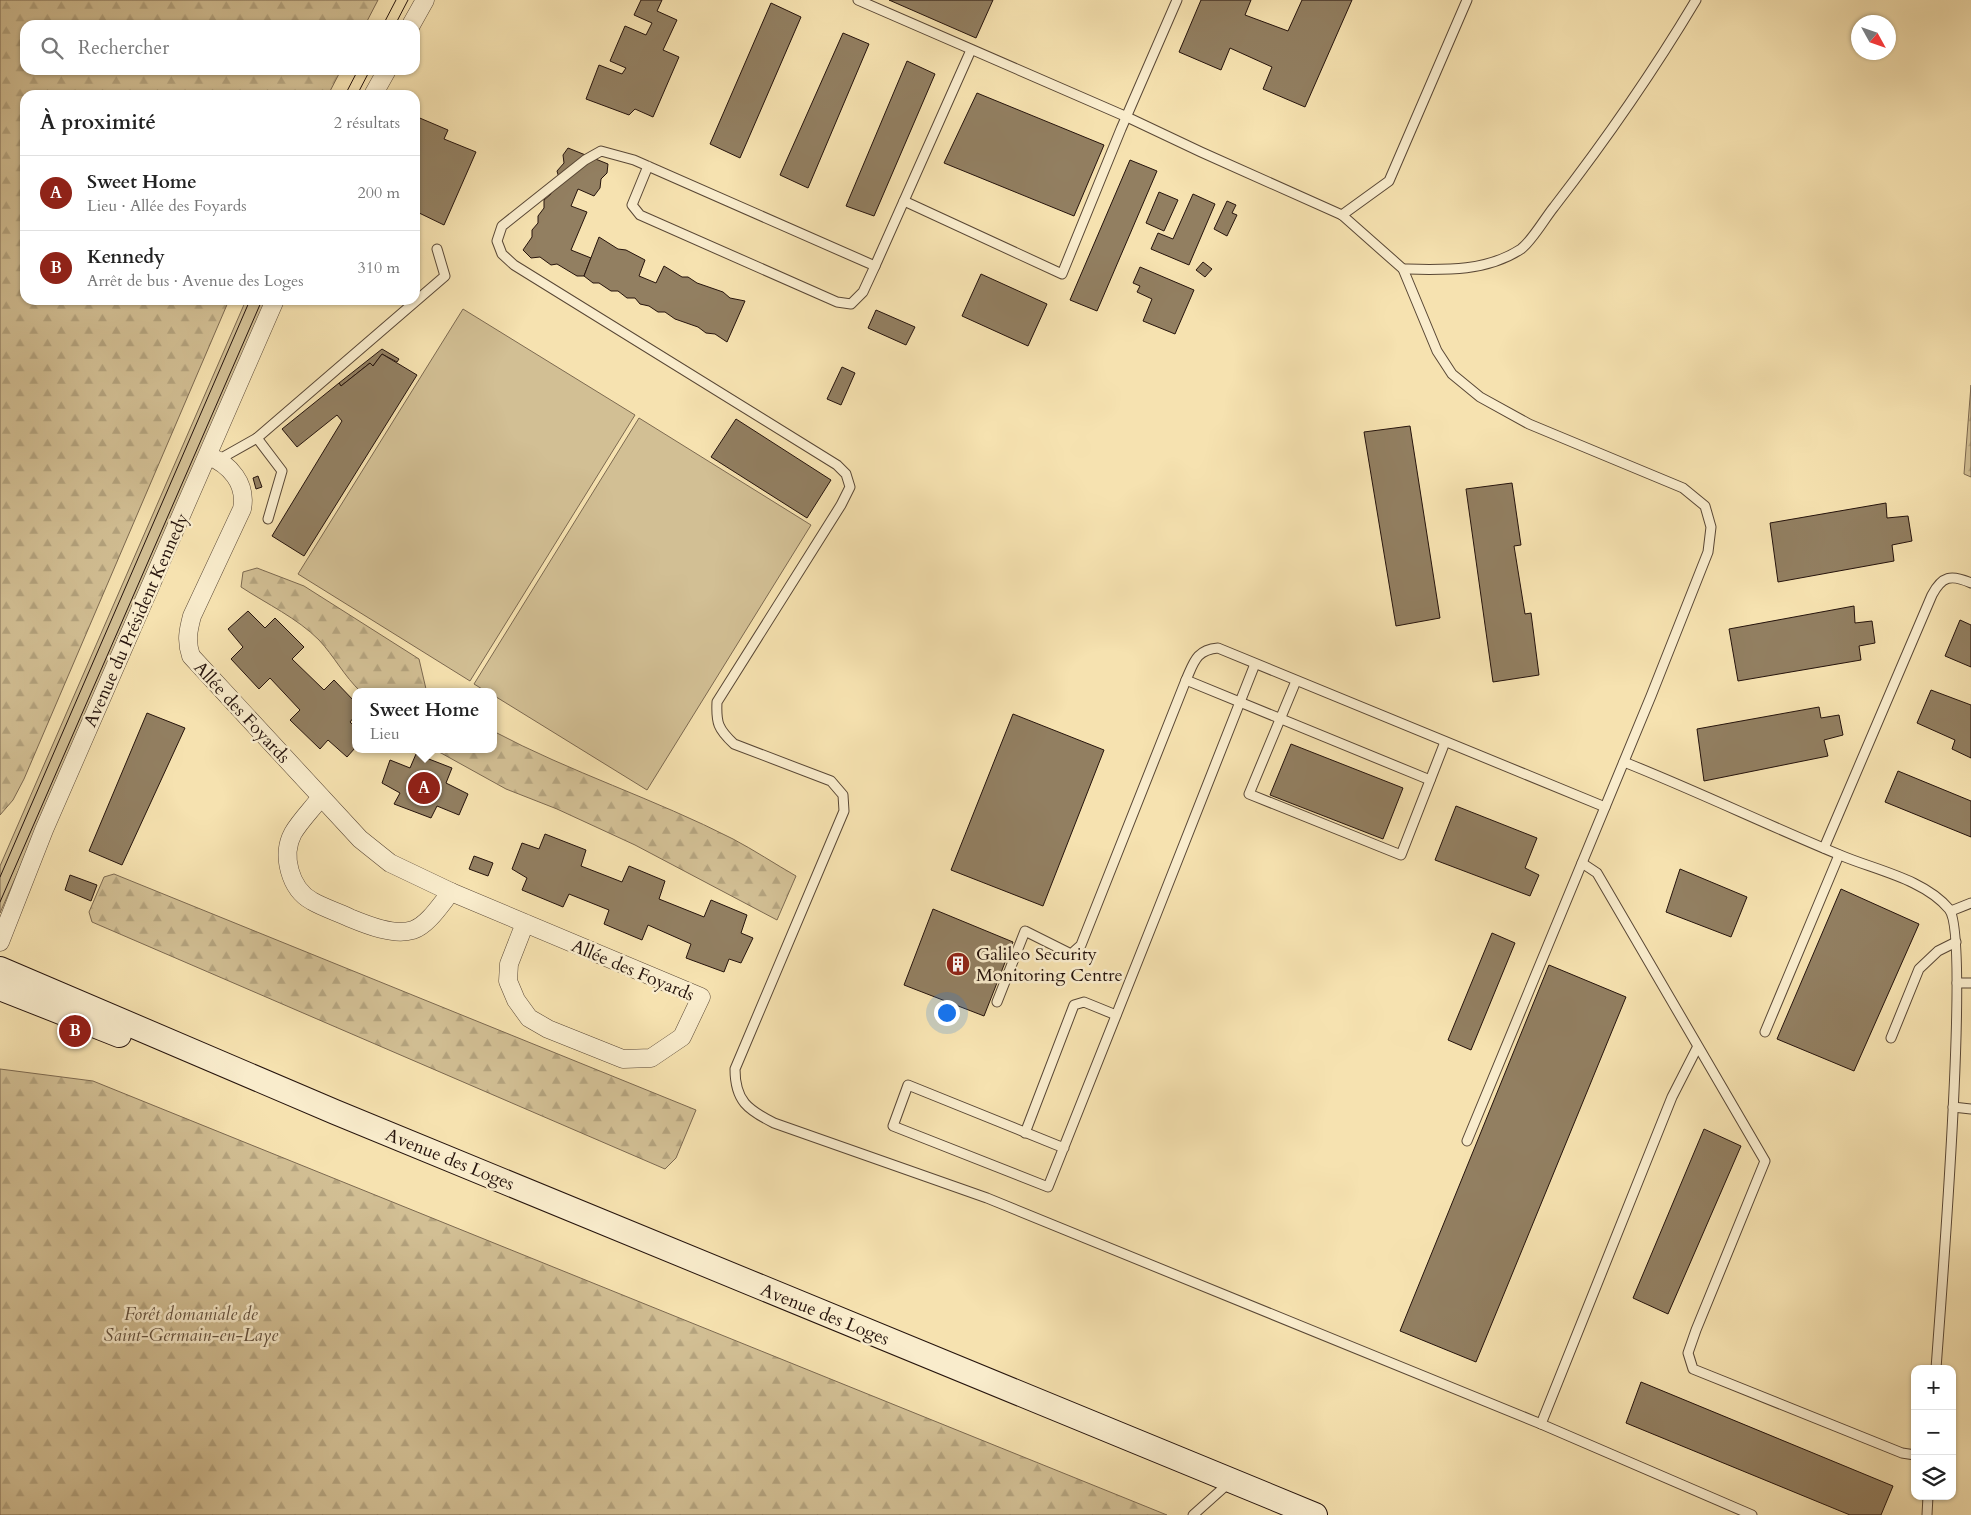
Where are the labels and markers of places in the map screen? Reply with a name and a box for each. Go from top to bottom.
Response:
pin: A [408,769,440,807]
place label: Galileo Security Monitoring Centre [976,942,1123,988]
building icon: Galileo Security Monitoring Centre [945,951,971,977]
pin: B [59,1012,91,1050]

